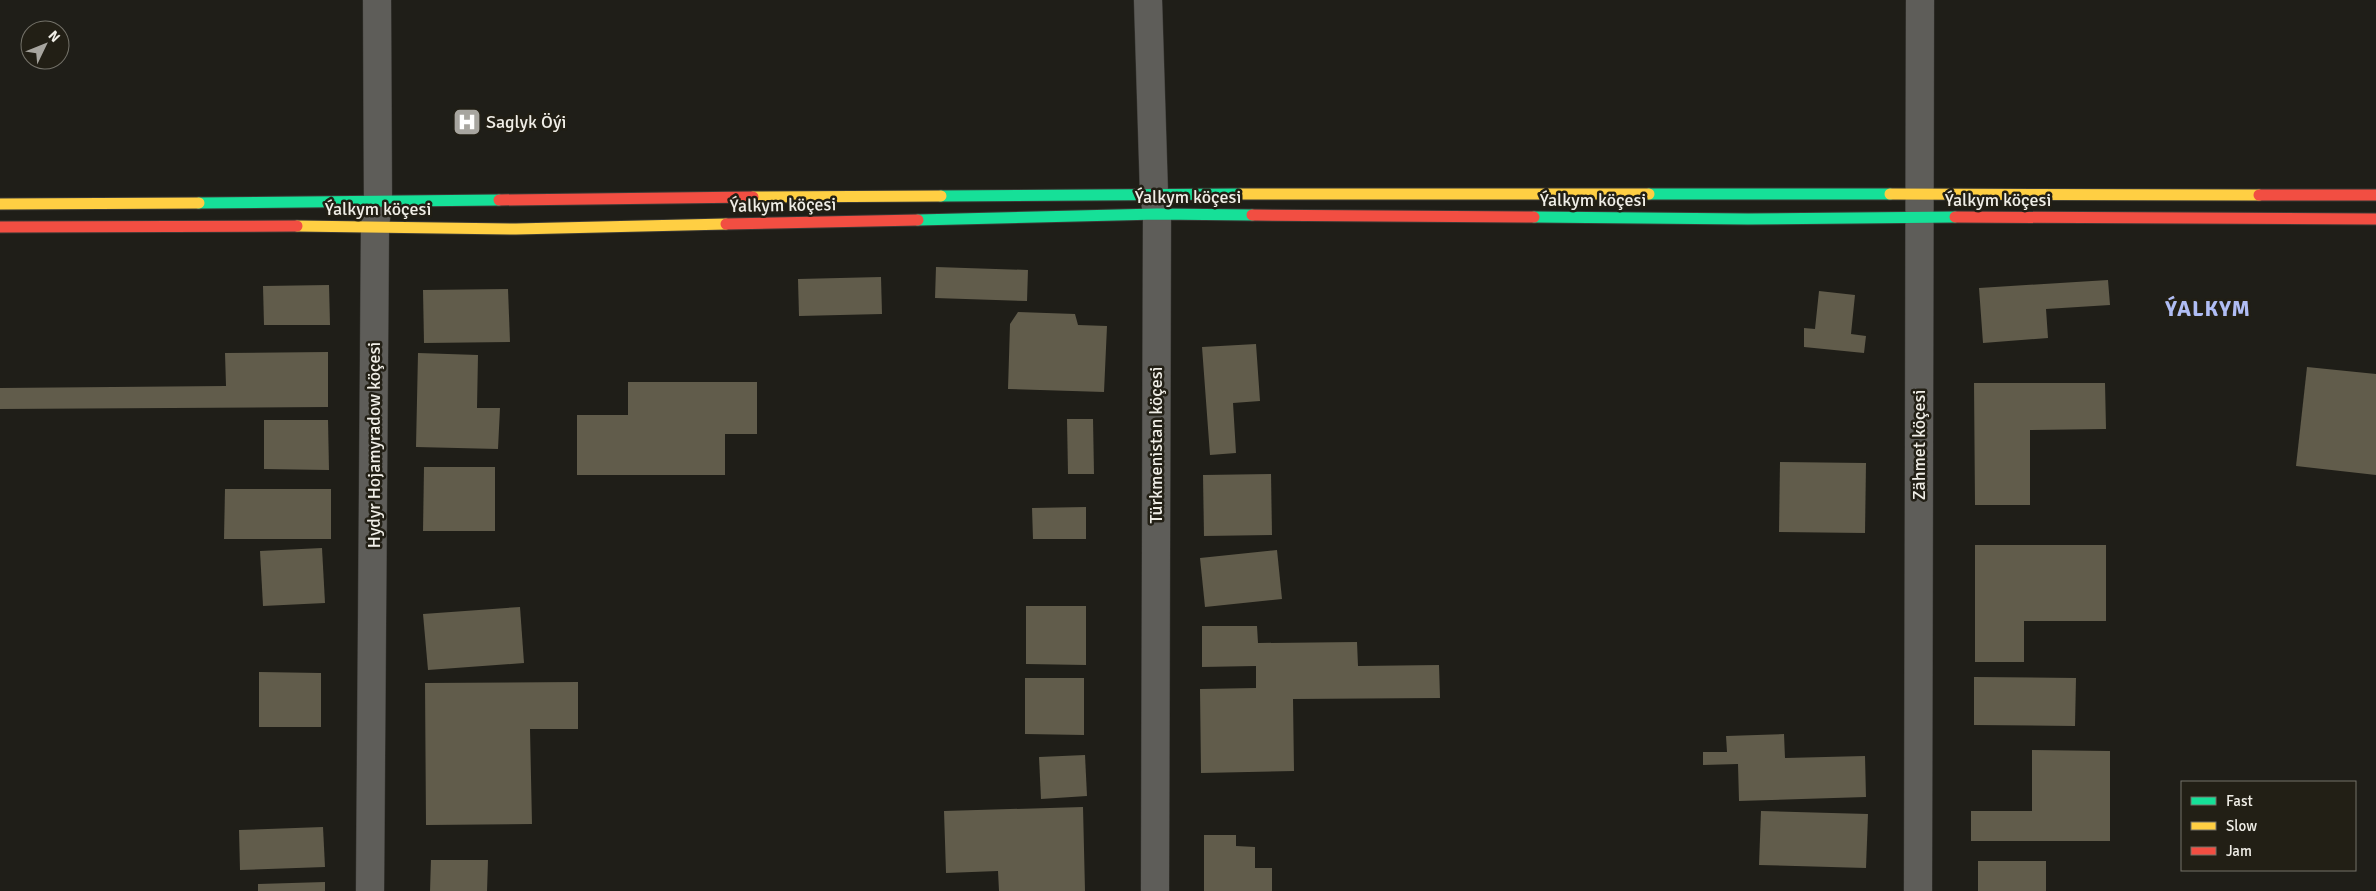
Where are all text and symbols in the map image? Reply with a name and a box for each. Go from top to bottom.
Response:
north arrow [20,20,70,70]
text: N [45,27,64,46]
hospital icon: Saglyk Öýi [452,107,482,137]
place label: Saglyk Öýi [486,111,566,133]
street label: Ýalkym köçesi [1135,186,1241,208]
street label: Ýalkym köçesi [1540,189,1646,211]
street label: Ýalkym köçesi [1945,189,2051,211]
street label: Ýalkym köçesi [730,193,836,217]
street label: Ýalkym köçesi [325,198,431,220]
district label: ÝALKYM [2164,295,2251,322]
street label: Hydyr Hojamyradow köçesi [363,342,385,548]
street label: Türkmenistan köçesi [1145,367,1167,523]
street label: Zähmet köçesi [1908,390,1930,500]
legend [2181,781,2356,871]
text: Fast [2226,792,2253,810]
text: Slow [2226,817,2257,835]
text: Jam [2226,842,2252,860]

